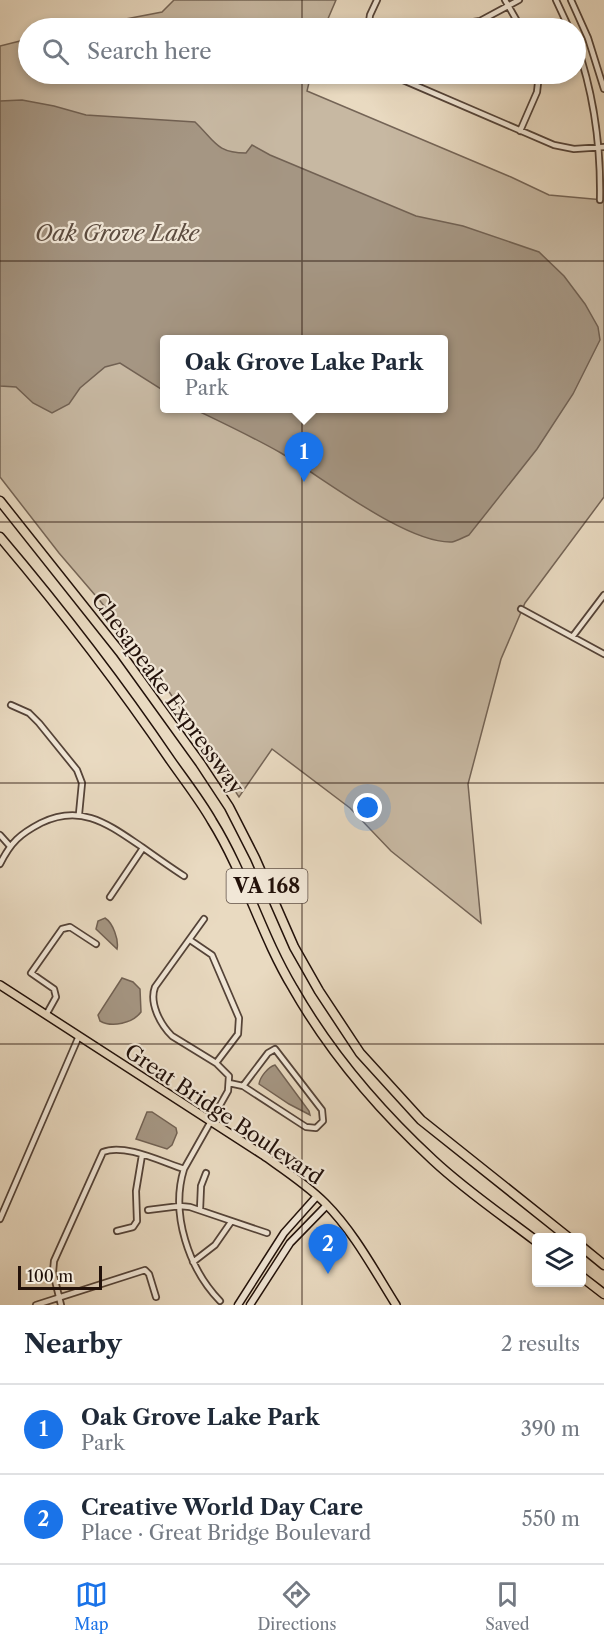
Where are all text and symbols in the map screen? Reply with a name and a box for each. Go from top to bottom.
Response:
search box [18,18,586,84]
icon: search [39,35,72,68]
text: Search here [87,38,212,65]
water label: Oak Grove Lake [35,220,201,247]
popup [160,335,448,413]
text: Oak Grove Lake Park [185,349,423,376]
text: Park [185,376,228,400]
pin: 1 [284,432,324,482]
street label: Chesapeake Expressway [86,587,250,799]
your location [353,793,382,822]
road number: VA 168 [226,869,308,903]
street label: Great Bridge Boulevard [120,1038,328,1190]
pin: 2 [308,1224,348,1274]
map controls [532,1233,586,1287]
button: layers [532,1233,586,1287]
scale bar [18,1263,102,1290]
text: 100 m [27,1266,73,1286]
text: Nearby [24,1328,122,1360]
text: 2 results [501,1332,580,1356]
text: Oak Grove Lake Park [81,1404,320,1431]
text: 1 [39,1417,48,1441]
text: 390 m [521,1417,580,1441]
text: Park [81,1431,124,1455]
text: Creative World Day Care [81,1494,363,1521]
text: 2 [38,1507,49,1531]
text: 550 m [522,1507,580,1531]
text: Place · Great Bridge Boulevard [81,1521,371,1545]
tab: Map [74,1578,109,1634]
tab: Directions [257,1578,336,1634]
tab: Saved [485,1578,530,1634]

